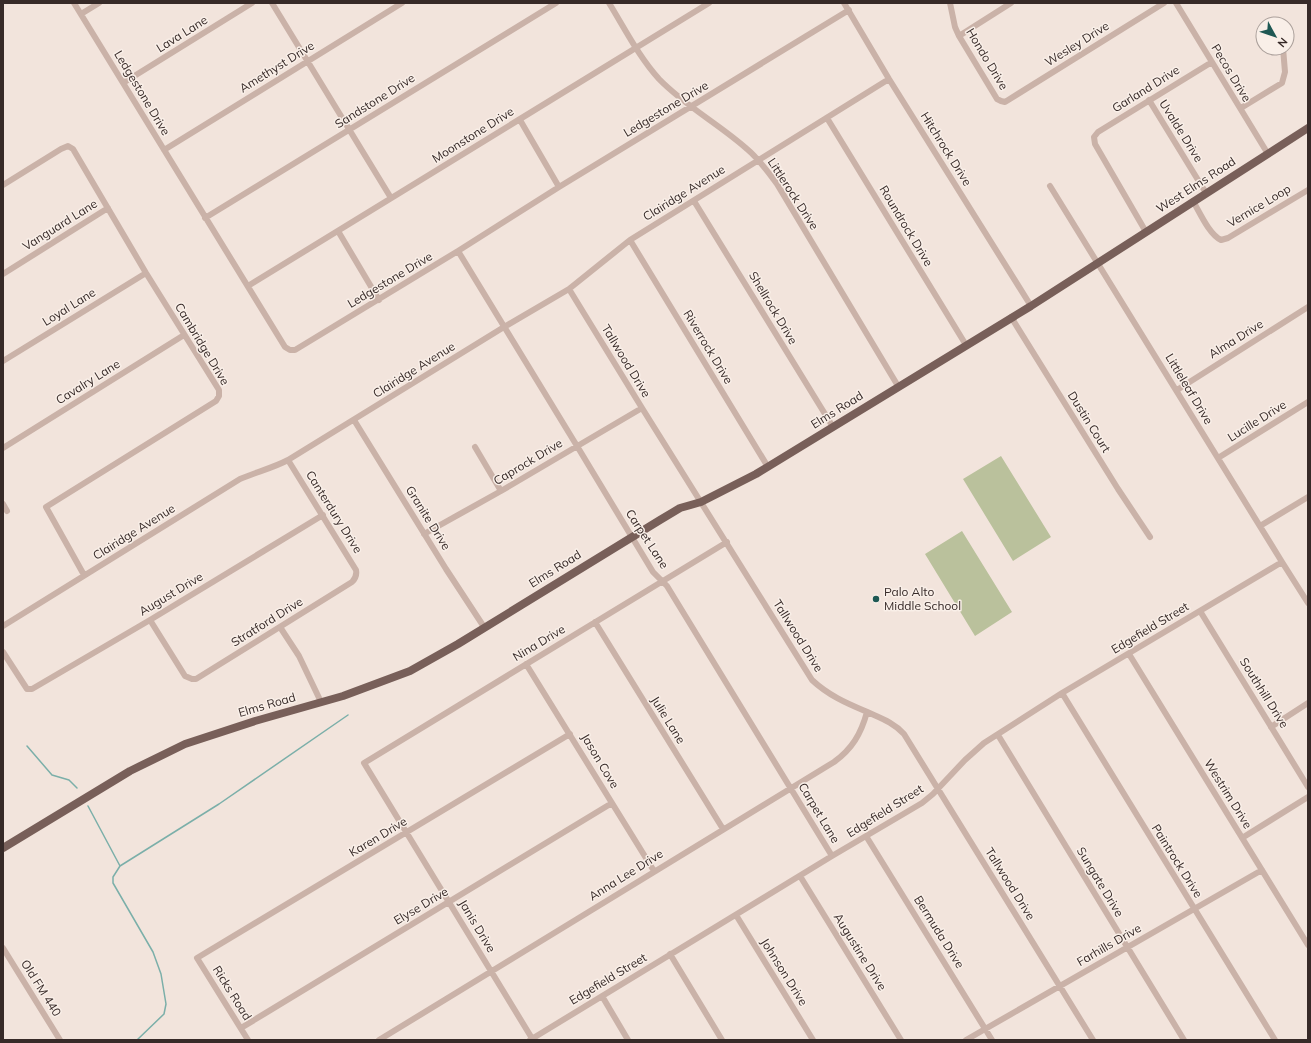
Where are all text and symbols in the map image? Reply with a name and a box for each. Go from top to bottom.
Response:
street label: Lava Lane [153,12,210,55]
north arrow [1255,16,1295,56]
street label: Wesley Drive [1042,18,1112,69]
street label: Hondo Drive [963,25,1012,92]
text: N [1275,35,1291,50]
street label: Amethyst Drive [236,38,317,96]
street label: Pecos Drive [1208,41,1255,104]
street label: Ledgestone Drive [111,48,174,138]
street label: Garland Drive [1109,62,1182,115]
street label: Sandstone Drive [332,70,418,131]
street label: Ledgestone Drive [621,77,711,140]
street label: Uvalde Drive [1156,97,1207,165]
street label: Moonstone Drive [429,103,516,166]
street label: Hitchrock Drive [918,109,975,189]
street label: West Elms Road [1153,153,1238,216]
street label: Littlerock Drive [765,155,822,232]
street label: Clairidge Avenue [640,161,728,224]
street label: Vernice Loop [1224,181,1293,230]
street label: Roundrock Drive [876,183,936,269]
street label: Vanguard Lane [20,196,100,254]
street label: Ledgestone Drive [345,248,435,311]
street label: Shellrock Drive [746,269,801,347]
street label: Loyal Lane [39,284,98,329]
street label: Cambridge Drive [172,300,233,388]
street label: Riverrock Drive [680,307,736,386]
street label: Alma Drive [1206,316,1266,361]
street label: Tallwood Drive [599,321,654,400]
street label: Clairidge Avenue [370,338,458,401]
street label: Littleleaf Drive [1162,351,1216,427]
street label: Cavalry Lane [53,356,123,407]
street label: Elms Road [808,388,866,432]
street label: Dustin Court [1065,388,1114,455]
street label: Lucille Drive [1225,397,1289,445]
street label: Caprock Drive [491,435,565,488]
street label: Canterdury Drive [303,468,366,556]
street label: Granite Drive [403,483,454,553]
street label: Clairidge Avenue [90,500,178,563]
street label: Carpet Lane [623,506,672,571]
street label: Elms Road [526,547,584,591]
street label: August Drive [136,569,206,619]
place label: Palo Alto Middle School [884,584,961,613]
street label: Stratford Drive [228,594,305,650]
marker: Palo Alto Middle School [871,594,881,604]
street label: Tallwood Drive [770,597,827,675]
street label: Edgefield Street [1108,599,1191,657]
street label: Nina Drive [510,621,568,664]
street label: Southhill Drive [1237,655,1292,731]
street label: Elms Road [236,689,297,720]
street label: Julie Lane [648,693,689,746]
street label: Jason Cove [578,731,623,791]
street label: Westrim Drive [1201,756,1256,831]
street label: Carpet Lane [796,780,843,846]
street label: Edgefield Street [844,781,926,840]
street label: Karen Drive [346,813,409,860]
street label: Paintrock Drive [1149,821,1206,900]
street label: Sungate Drive [1074,844,1127,919]
street label: Tallwood Drive [982,845,1039,923]
street label: Anna Lee Drive [586,846,666,903]
street label: Elyse Drive [391,883,451,928]
street label: Bermuda Drive [911,893,968,971]
street label: Janis Drive [456,897,499,955]
street label: Augustine Drive [831,910,890,993]
street label: Farhills Drive [1074,920,1144,969]
street label: Johnson Drive [758,935,811,1008]
street label: Edgefield Street [566,950,649,1008]
street label: Old FM 440 [18,957,65,1019]
street label: Ricks Road [210,963,255,1023]

